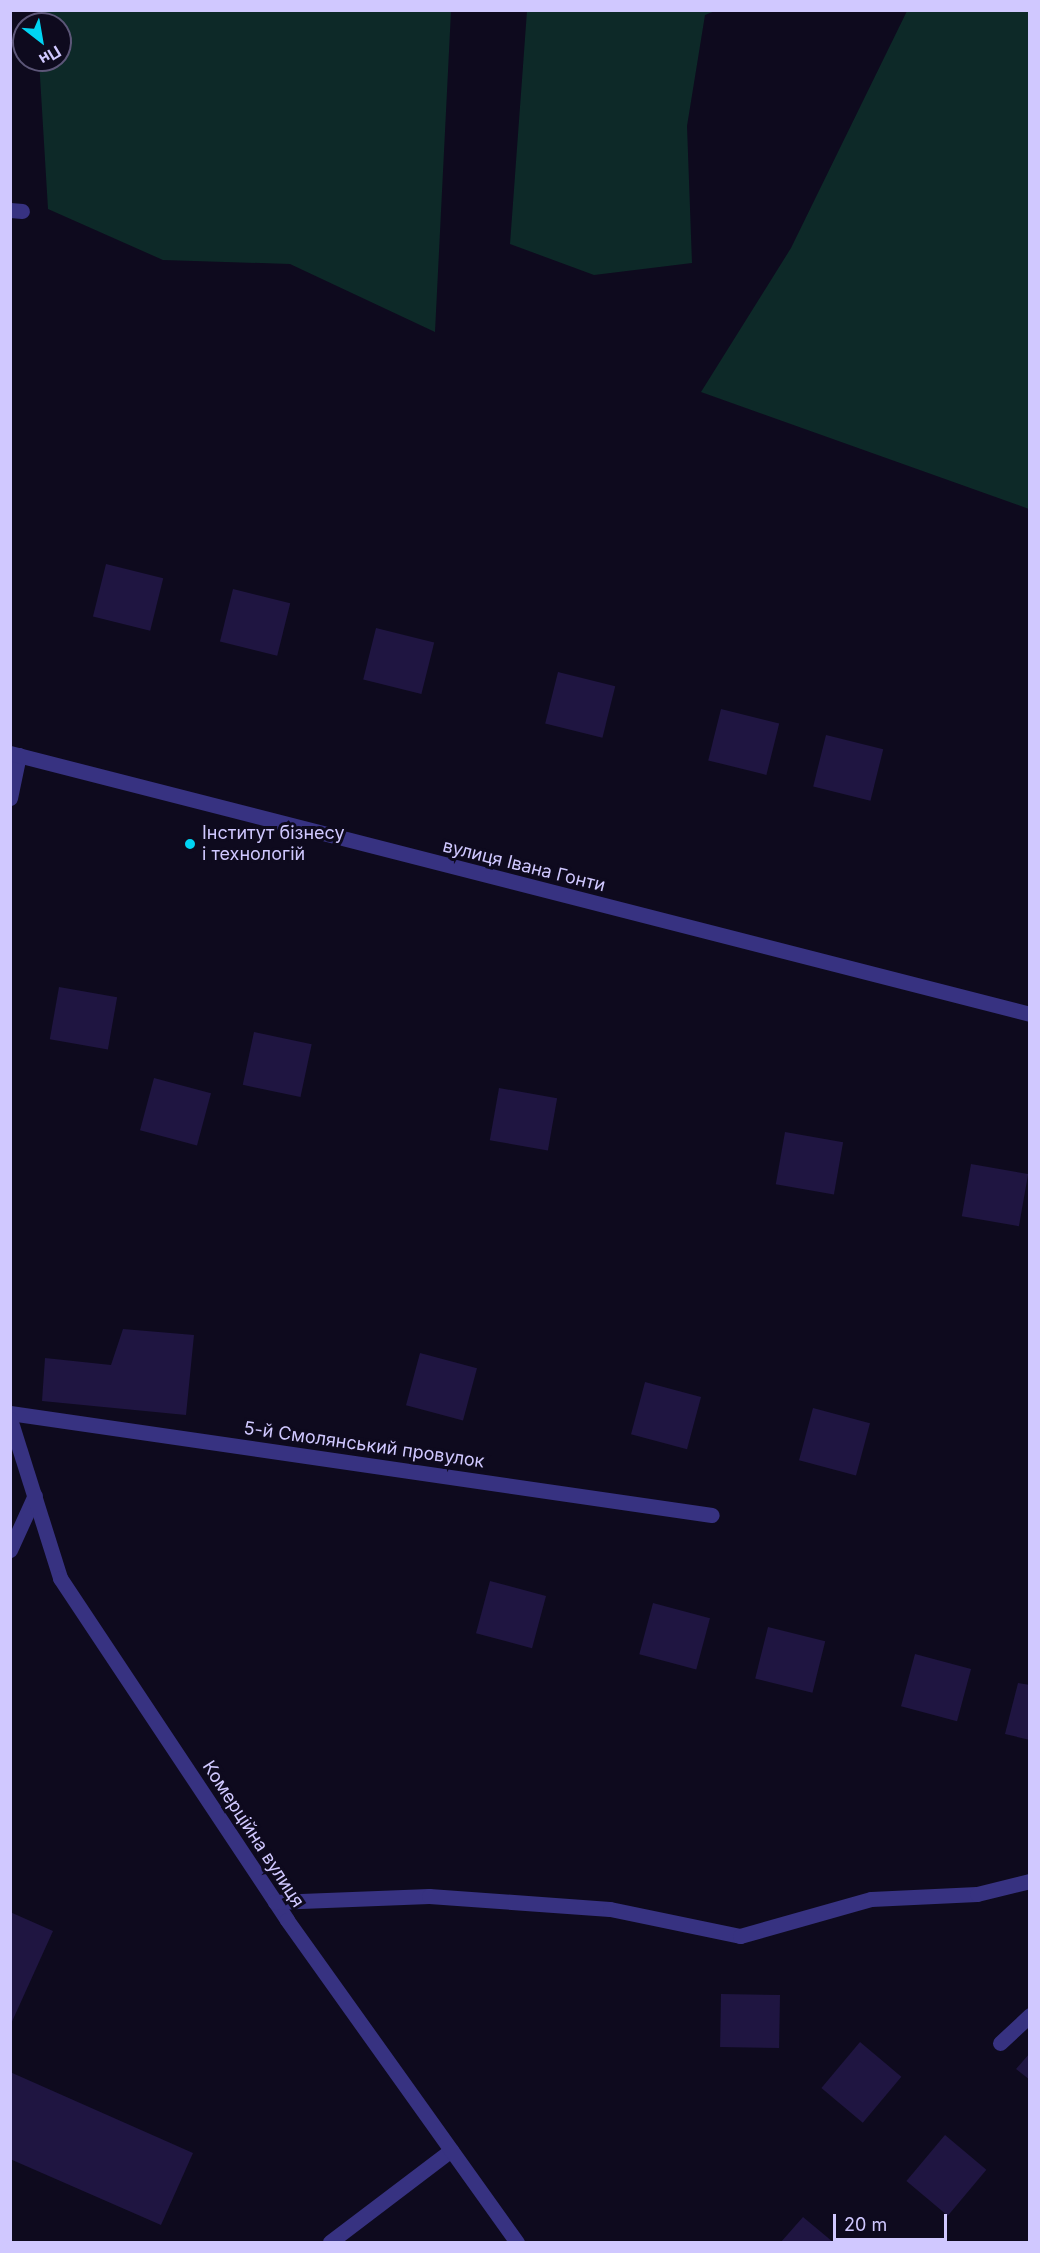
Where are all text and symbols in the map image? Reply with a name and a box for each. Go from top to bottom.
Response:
north arrow [12,12,72,72]
text: Пн [36,41,65,70]
place label: Інститут бізнесу і технологій [202,823,345,866]
street label: вулиця Івана Гонти [440,835,608,897]
marker: Інститут бізнесу і технологій [183,837,197,851]
street label: 5-й Смолянський провулок [242,1417,486,1473]
street label: Комерційна вулиця [198,1757,308,1911]
scale bar [836,2202,950,2240]
text: 20 m [844,2214,887,2235]

